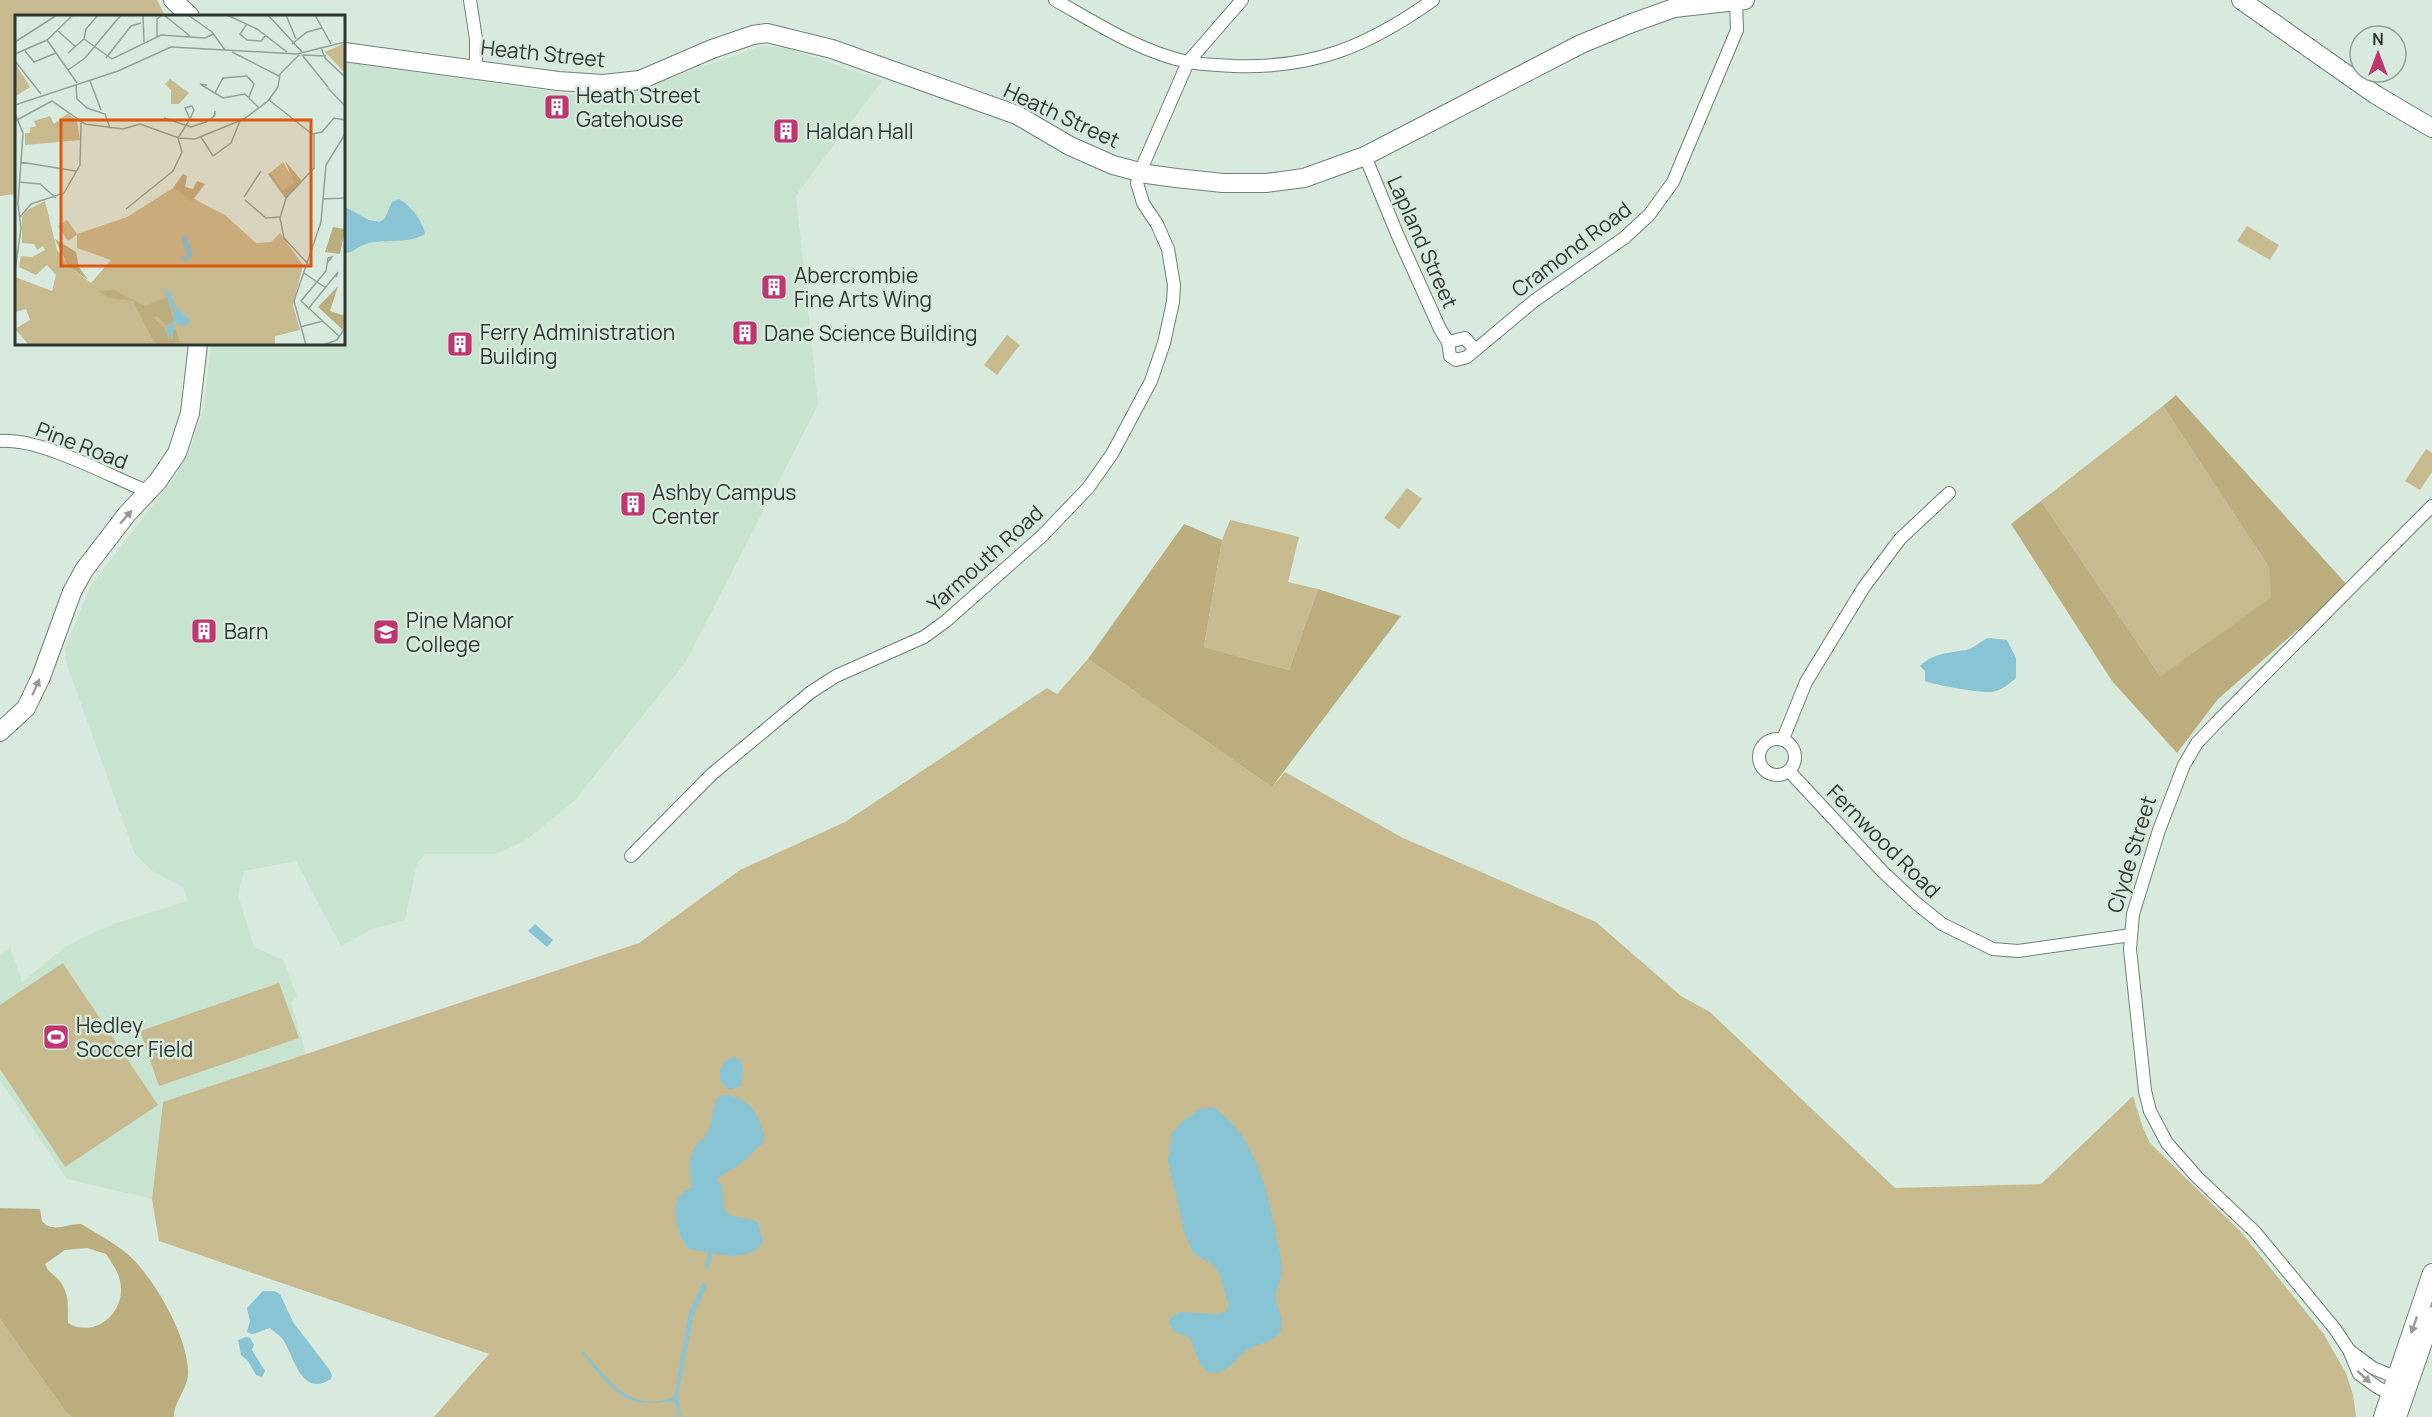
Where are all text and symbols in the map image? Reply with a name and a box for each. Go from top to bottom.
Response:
inset map [15,15,345,345]
north arrow [2348,24,2408,84]
text: N [2372,28,2384,50]
street label: Heath Street [479,33,607,73]
street label: Heath Street [999,76,1125,154]
place label: Heath Street Gatehouse [576,81,701,133]
building icon: Heath Street Gatehouse [542,92,572,122]
building icon: Haldan Hall [771,116,801,146]
place label: Haldan Hall [806,117,914,145]
street label: Lapland Street [1381,171,1465,313]
street label: Cramond Road [1506,195,1636,303]
place label: Abercrombie Fine Arts Wing [794,261,932,313]
building icon: Abercrombie Fine Arts Wing [759,272,789,302]
place label: Ferry Administration Building [480,318,675,370]
building icon: Dane Science Building [730,318,760,348]
place label: Dane Science Building [764,319,977,347]
building icon: Ferry Administration Building [445,329,475,359]
street label: Pine Road [32,415,132,475]
place label: Ashby Campus Center [652,478,796,530]
building icon: Ashby Campus Center [618,489,648,519]
street label: Yarmouth Road [921,499,1049,617]
one-way arrow [119,509,133,524]
place label: Pine Manor College [406,606,515,658]
building icon: Barn [189,616,219,646]
place label: Barn [224,617,269,645]
school or university icon: Pine Manor College [371,617,401,647]
one-way arrow [31,678,41,696]
street label: Fernwood Road [1821,778,1947,904]
street label: Clyde Street [2100,792,2162,916]
place label: Hedley Soccer Field [76,1011,193,1063]
sports icon: Hedley Soccer Field [41,1022,71,1052]
one-way arrow [2409,1316,2418,1334]
one-way arrow [2356,1370,2371,1383]

